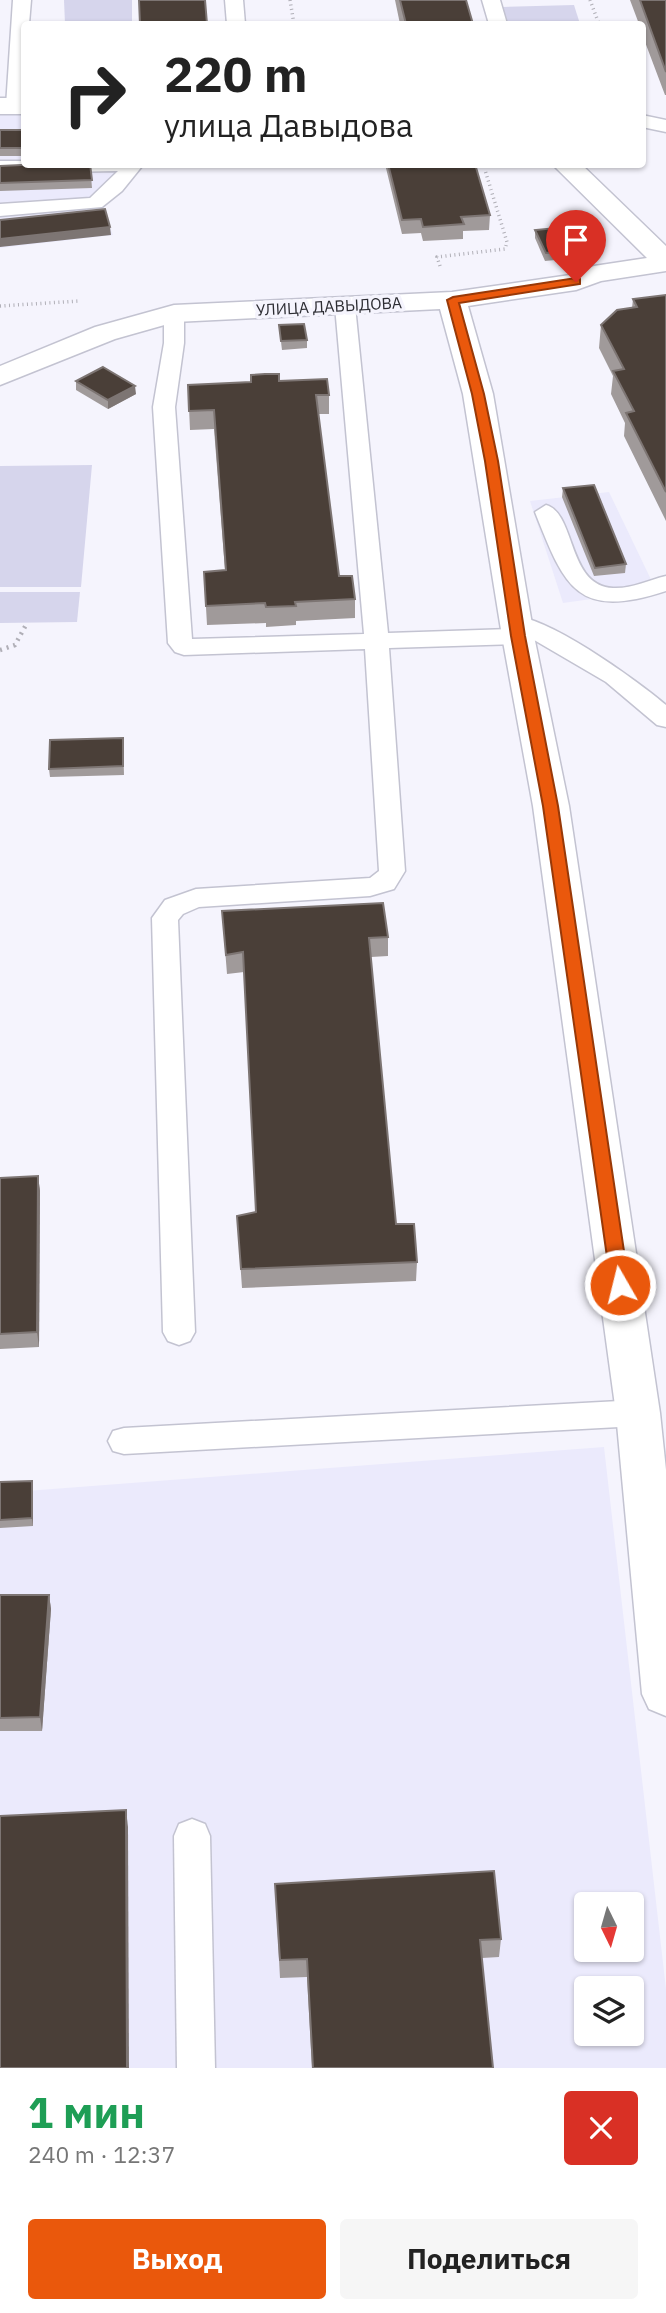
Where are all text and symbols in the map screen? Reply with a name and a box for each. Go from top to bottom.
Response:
text: 220 m [164,42,308,105]
icon: right [49,49,140,140]
text: улица Давыдова [164,104,413,146]
pin [546,210,606,282]
icon: arrive [557,221,595,259]
street label: УЛИЦА ДАВЫДОВА [255,292,403,320]
position arrow [583,1248,657,1322]
north arrow [574,1892,644,1962]
map controls [574,1892,644,2046]
button: layers [574,1976,644,2046]
text: 1 мин [28,2085,145,2140]
button: close [564,2091,638,2165]
text: 240 m · 12:37 [28,2139,175,2169]
button: Выход [28,2219,326,2299]
button: Поделиться [340,2219,638,2299]

